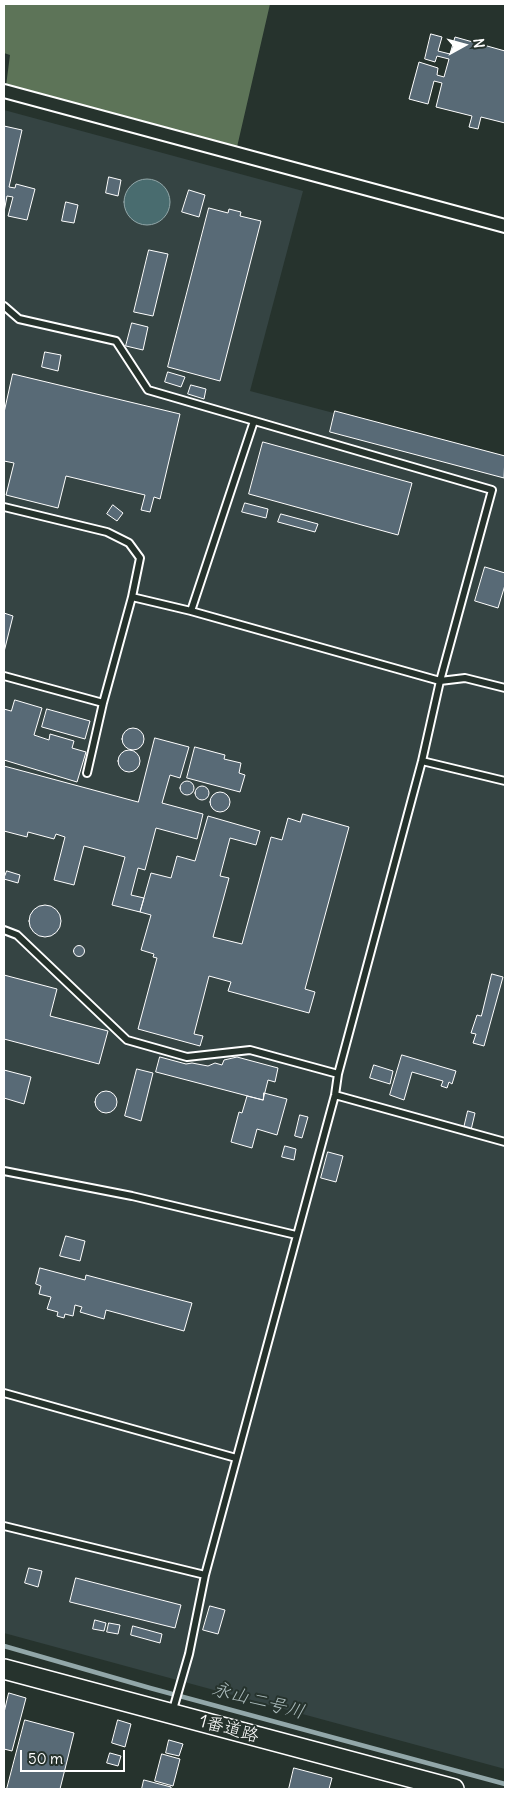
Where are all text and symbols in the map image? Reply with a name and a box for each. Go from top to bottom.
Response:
north arrow [439,20,489,70]
text: N [469,37,488,49]
water label: 永山二号川 [209,1678,307,1724]
street label: 1番道路 [197,1711,261,1747]
scale bar [22,1740,128,1772]
text: 50 m [28,1749,63,1768]

